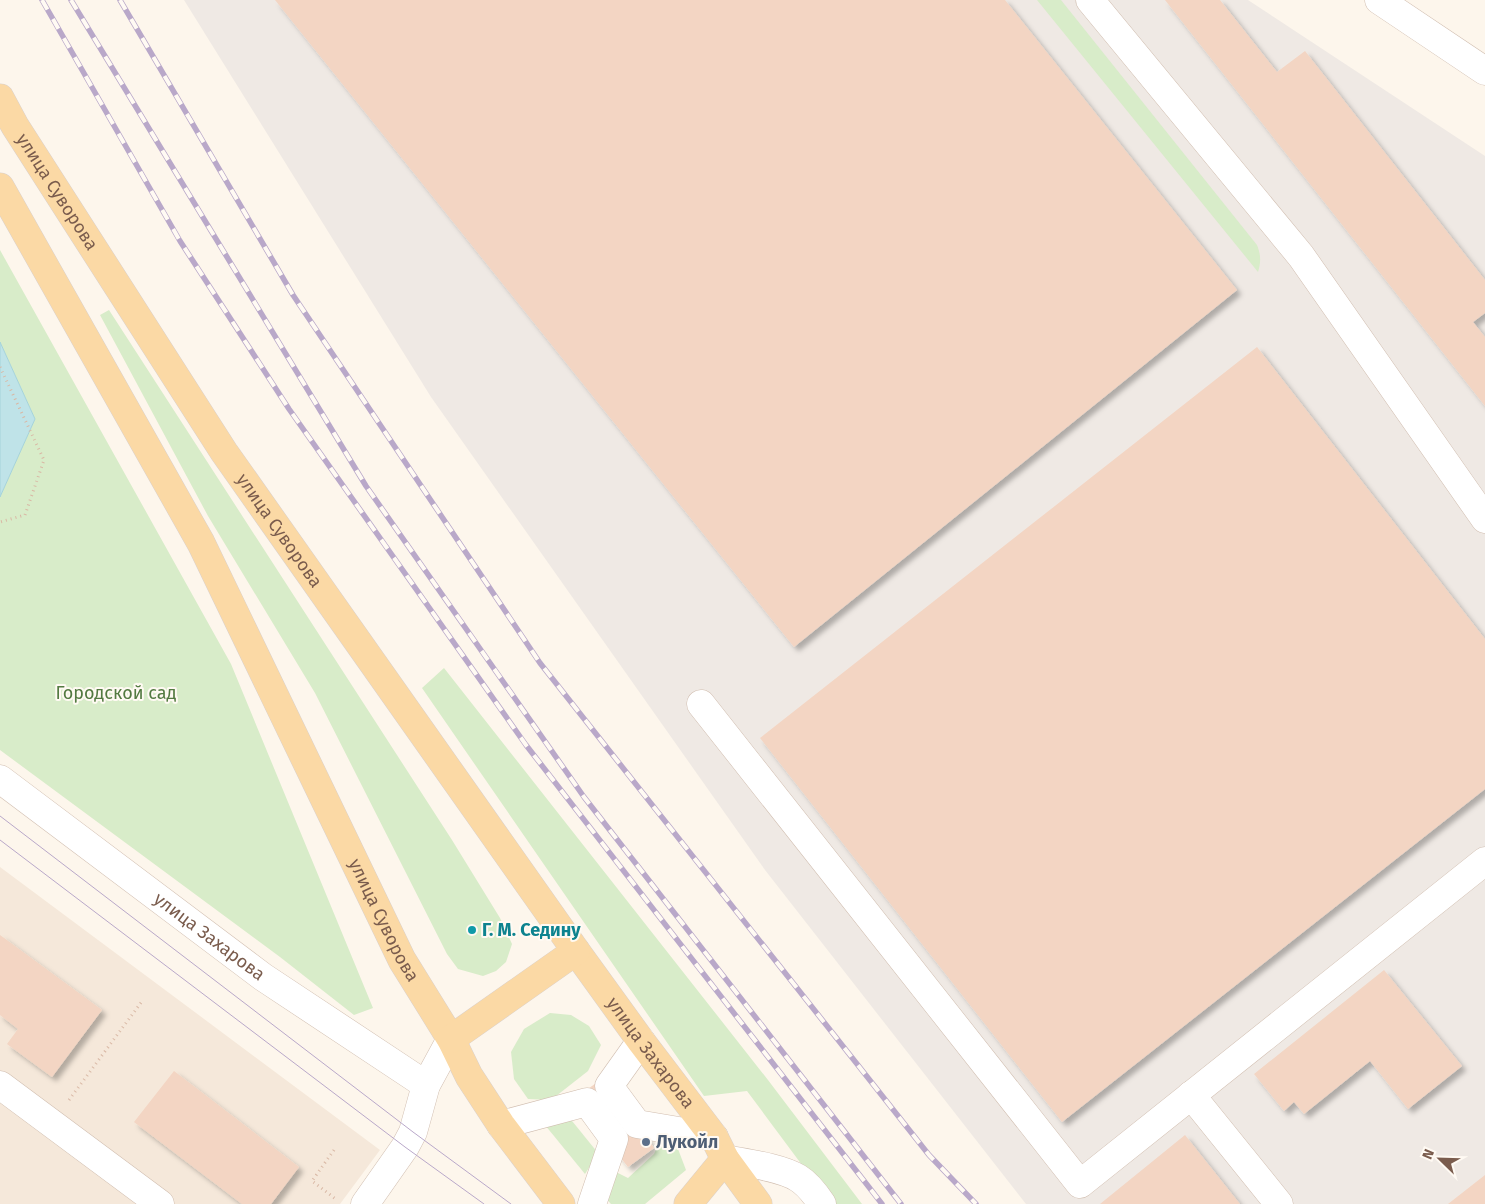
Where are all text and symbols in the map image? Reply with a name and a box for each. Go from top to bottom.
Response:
street label: улица Суворова [12,129,103,254]
street label: улица Суворова [232,469,327,592]
park label: Городской сад [55,682,177,704]
street label: улица Суворова [344,855,424,986]
street label: улица Захарова [149,888,269,985]
place label: Г. М. Седину [482,919,581,941]
marker: Г. М. Седину [466,924,478,936]
street label: улица Захарова [602,993,699,1113]
place label: Лукойл [656,1131,718,1153]
north arrow [1415,1134,1465,1184]
marker: Лукойл [640,1136,652,1148]
text: N [1419,1147,1438,1162]

